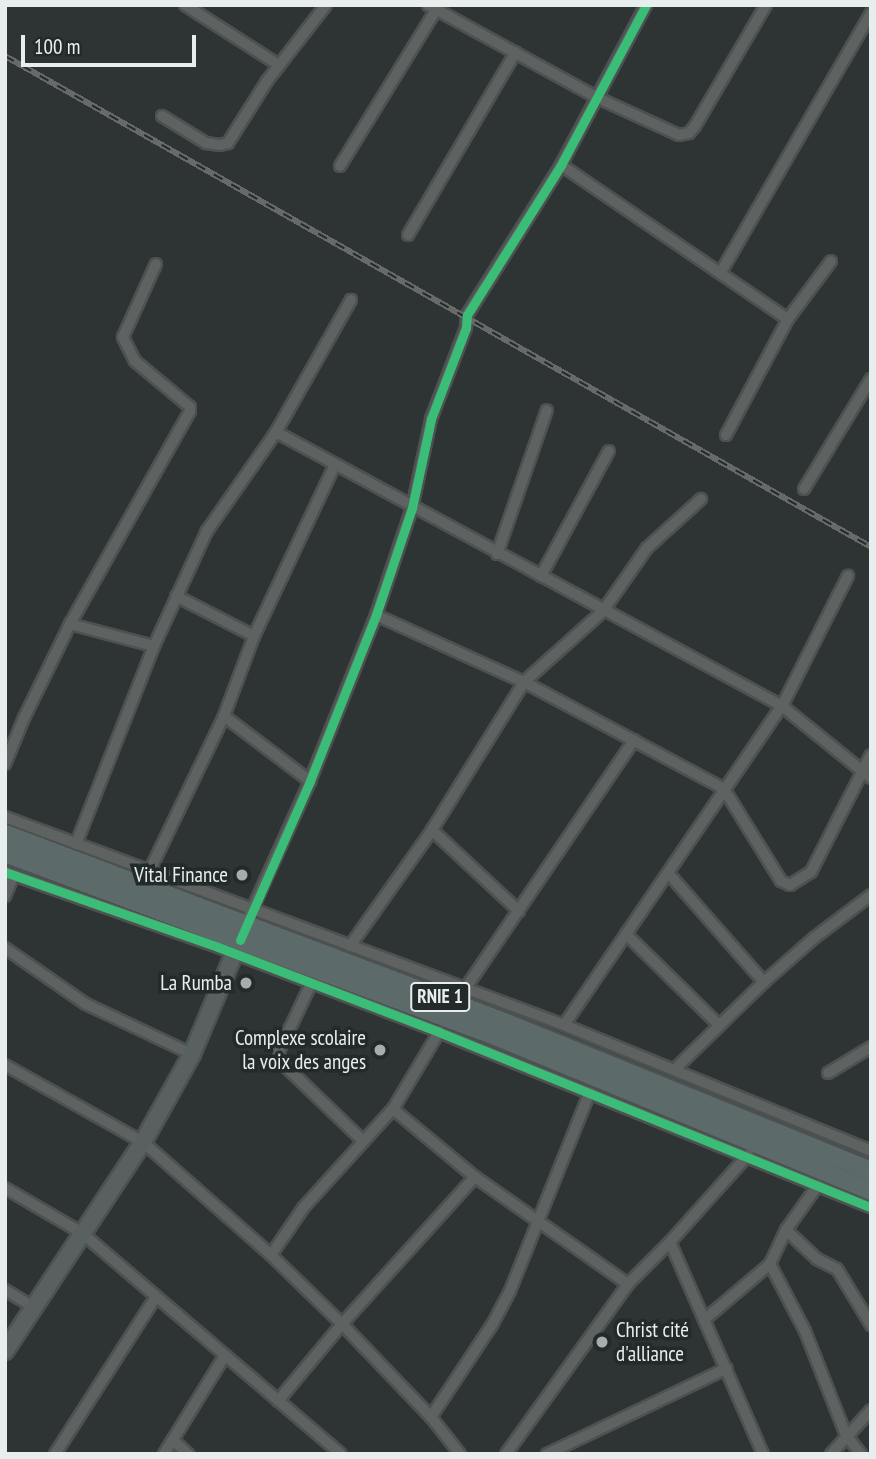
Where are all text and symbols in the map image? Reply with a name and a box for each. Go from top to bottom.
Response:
scale bar [24,21,200,65]
text: 100 m [34,33,80,60]
place label: Vital Finance [134,862,228,888]
marker: Vital Finance [234,867,250,883]
place label: La Rumba [160,970,232,996]
marker: La Rumba [238,975,254,991]
road number: RNIE 1 [410,981,470,1012]
place label: Complexe scolaire la voix des anges [235,1025,366,1075]
marker: Complexe scolaire la voix des anges [372,1042,388,1058]
place label: Christ cité d'alliance [616,1317,689,1367]
marker: Christ cité d'alliance [594,1334,610,1350]

